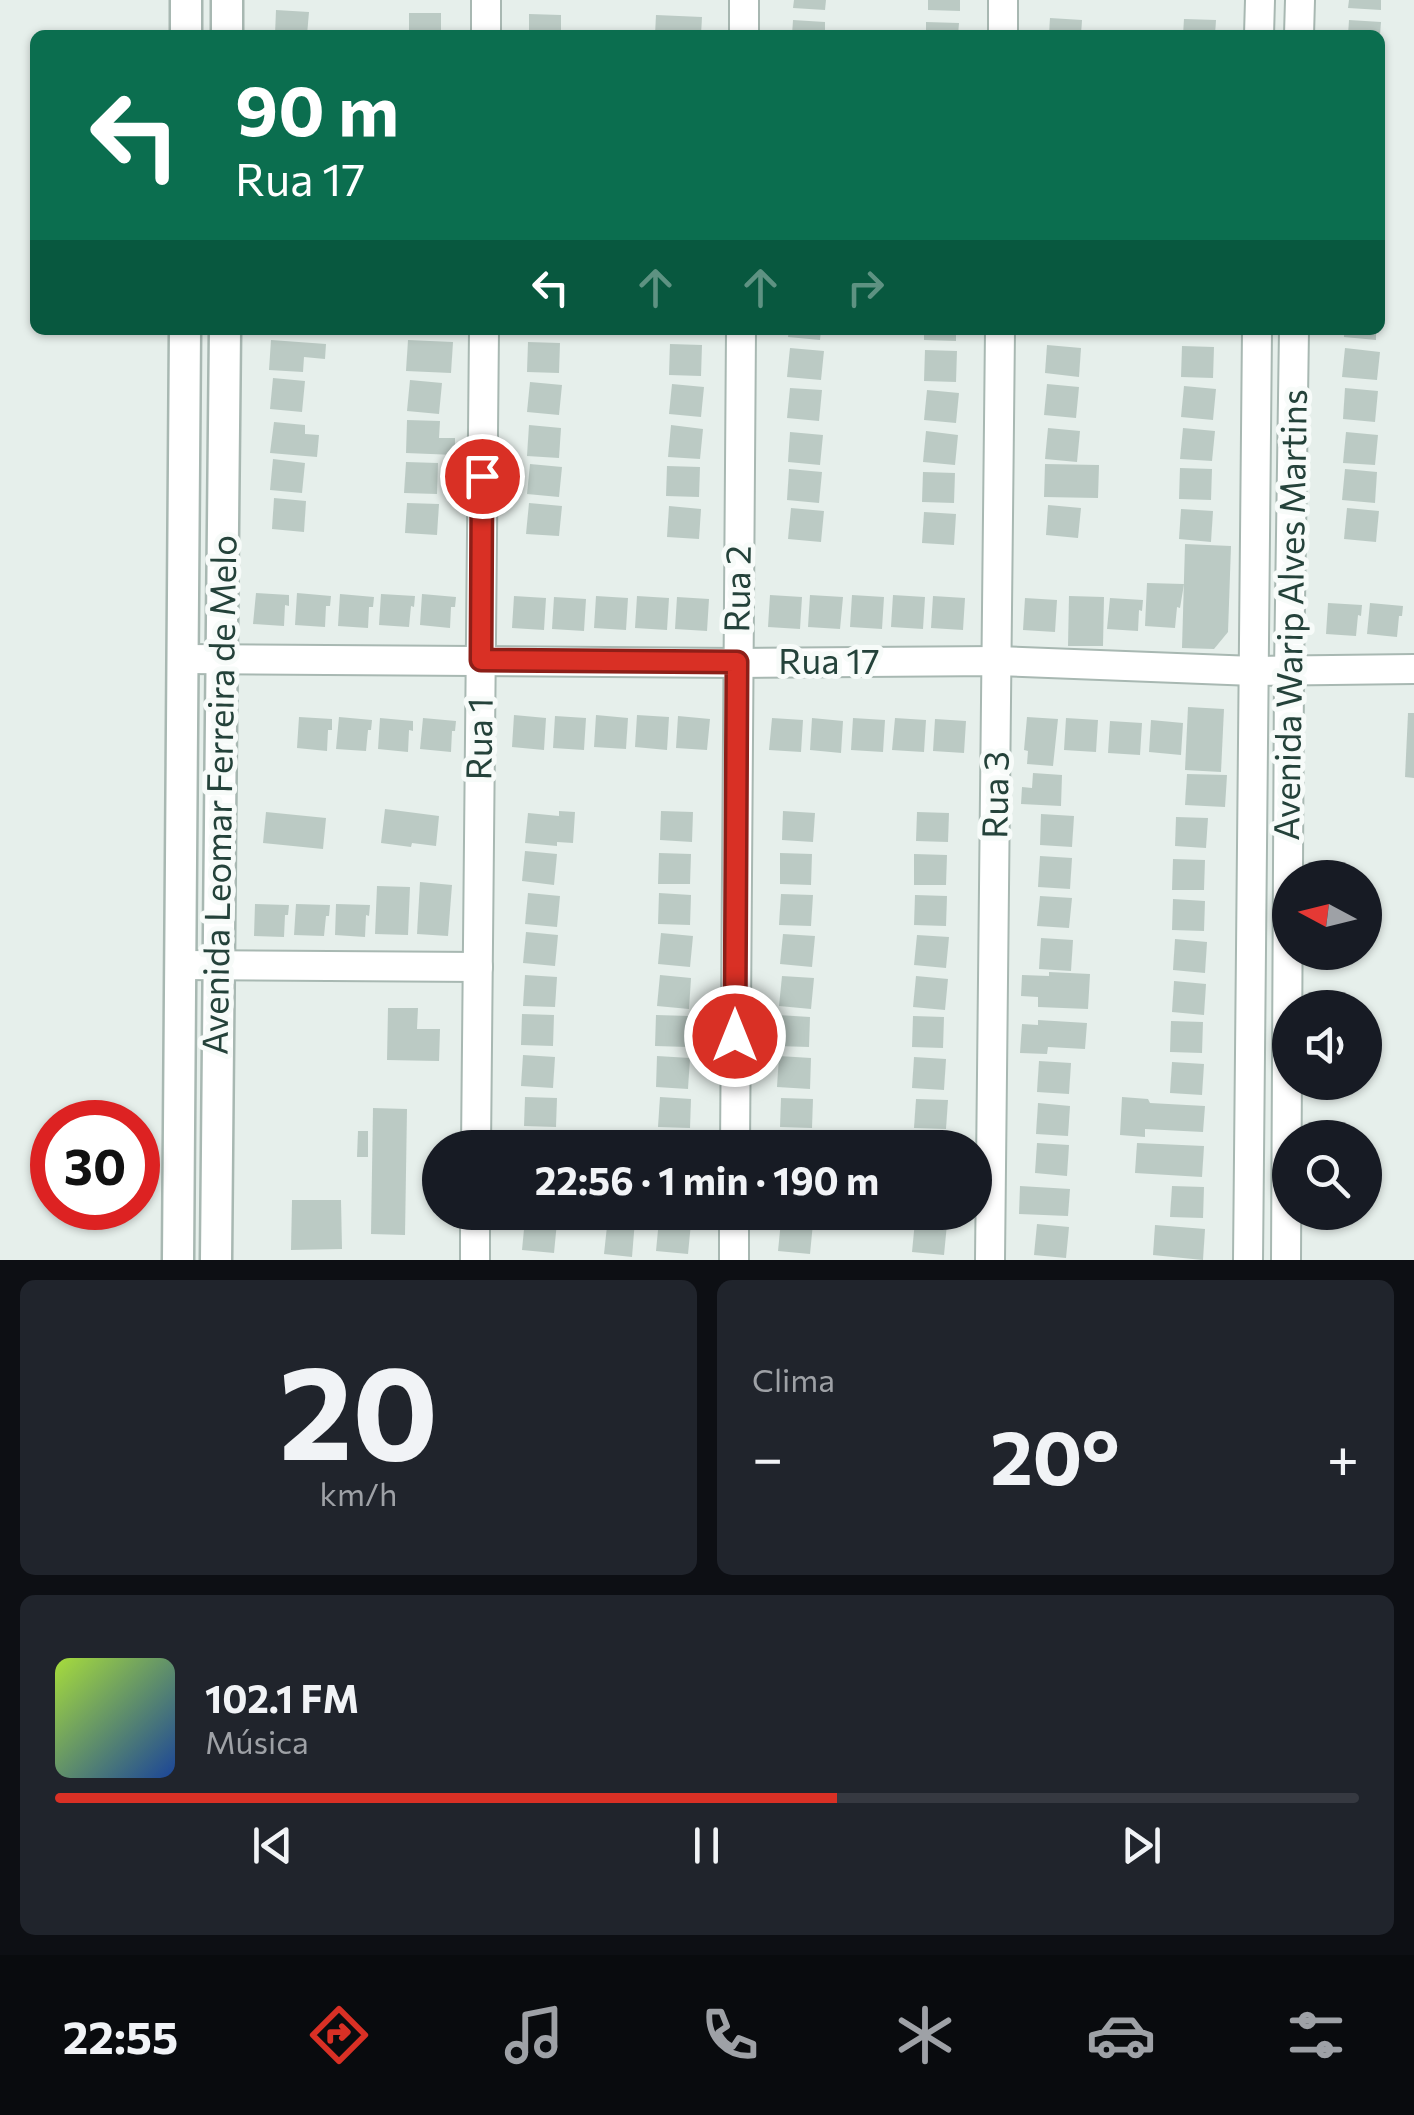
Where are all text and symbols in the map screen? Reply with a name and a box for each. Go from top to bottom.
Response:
text: 90 m [235,65,399,150]
icon: left [70,70,200,200]
text: Rua 17 [235,150,365,205]
icon: left [523,260,578,315]
icon: ahead [628,260,683,315]
icon: ahead [733,260,788,315]
icon: right [838,260,893,315]
street label: Avenida Warip Alves Martins [1263,389,1314,841]
pin [440,434,525,519]
icon: arrive [455,449,510,504]
street label: Avenida Leomar Ferreira de Melo [191,535,244,1055]
street label: Rua 2 [713,545,758,633]
street label: Rua 17 [778,638,880,681]
street label: Rua 1 [455,697,500,781]
street label: Rua 3 [971,751,1016,839]
north arrow [1272,860,1382,970]
map controls [1272,860,1382,1230]
position arrow [683,984,787,1088]
button: sound [1272,990,1382,1100]
speed limit sign: 30 [30,1100,160,1230]
button: search [1272,1120,1382,1230]
text: 22:56 · 1 min · 190 m [535,1156,879,1203]
text: 20 [279,1328,438,1487]
text: Clima [752,1359,835,1399]
text: 20° [990,1409,1120,1500]
text: − [752,1422,783,1489]
text: + [1327,1422,1359,1489]
text: km/h [320,1473,397,1513]
text: 102.1 FM [205,1674,359,1721]
text: Música [205,1721,309,1761]
icon: previous [245,1818,300,1873]
icon: pause [679,1818,734,1873]
icon: next [1114,1818,1169,1873]
icon: directions [304,2000,374,2070]
icon: music [499,2000,569,2070]
icon: phone [695,2000,765,2070]
icon: climate [890,2000,960,2070]
icon: car [1086,2000,1156,2070]
icon: filters [1281,2000,1351,2070]
text: 22:55 [63,2008,178,2063]

